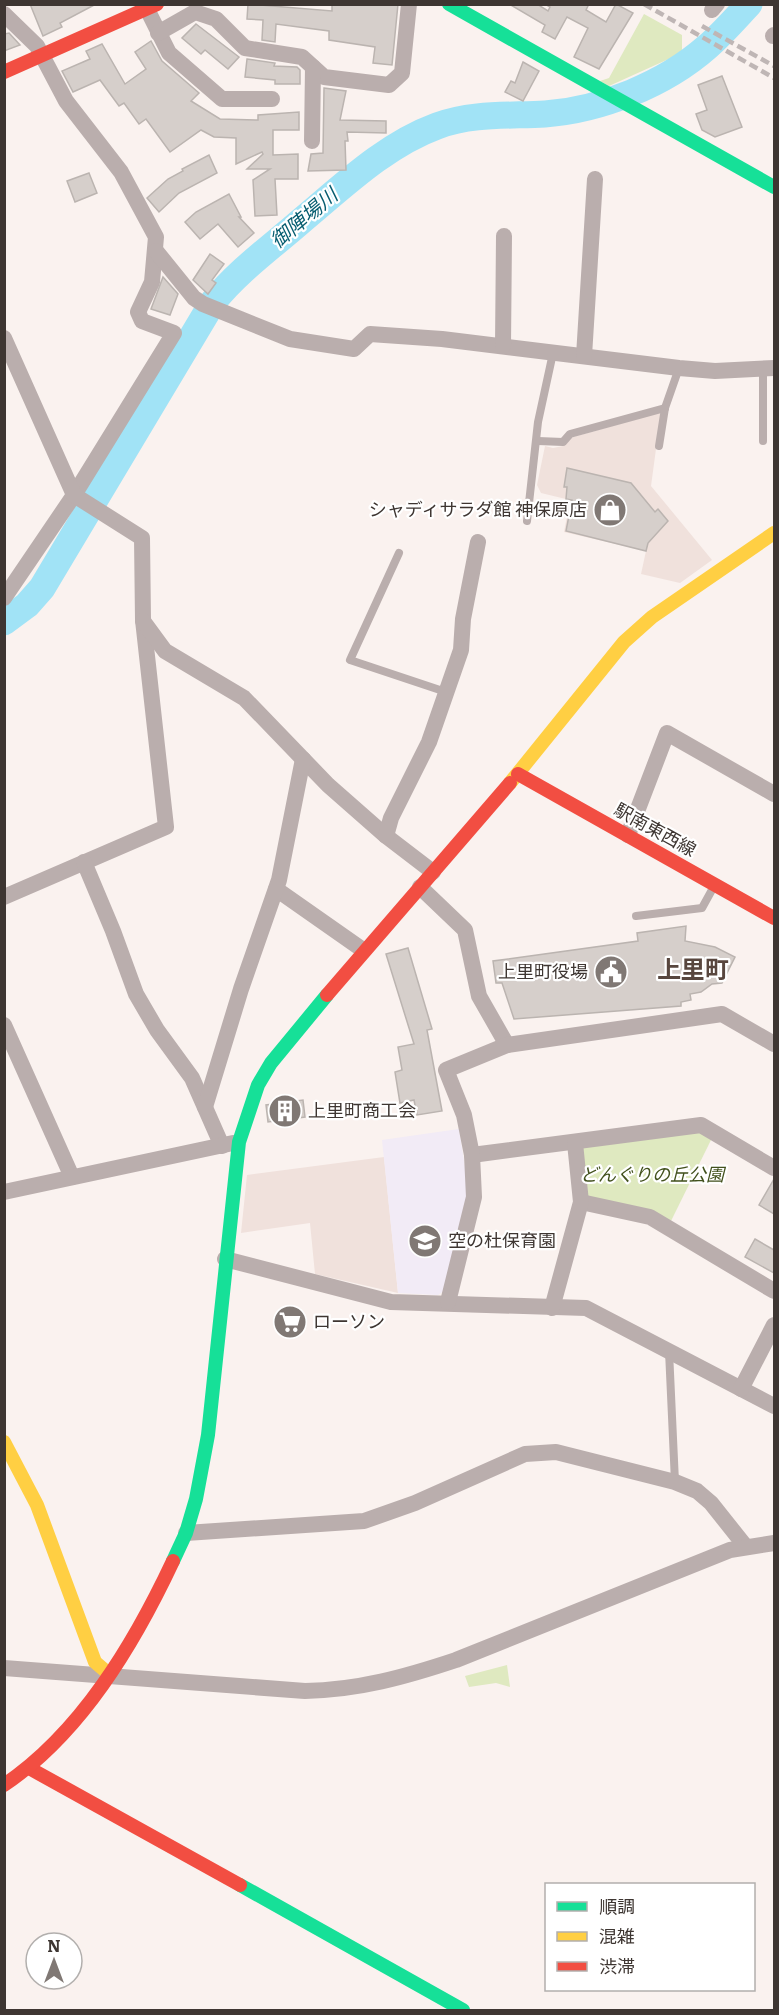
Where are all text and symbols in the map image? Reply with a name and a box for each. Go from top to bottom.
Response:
water label: 御陣場川 [262,178,345,254]
shop icon: シャディサラダ館 神保原店 [592,492,628,528]
place label: シャディサラダ館 神保原店 [369,495,587,522]
street label: 駅南東西線 [610,795,702,862]
district label: 上里町 [657,950,729,985]
public building icon: 上里町役場 [593,954,629,990]
place label: 上里町役場 [498,957,588,984]
building icon: 上里町商工会 [267,1093,303,1129]
place label: 上里町商工会 [308,1096,416,1123]
park label: どんぐりの丘公園 [580,1160,727,1187]
school or university icon: 空の杜保育園 [407,1223,443,1259]
place label: 空の杜保育園 [448,1226,556,1253]
supermarket icon: ローソン [272,1304,308,1340]
place label: ローソン [313,1307,385,1334]
legend [545,1883,755,1991]
text: 順調 [599,1892,635,1919]
text: 混雑 [599,1922,635,1949]
north arrow [24,1931,84,1991]
text: N [47,1933,61,1957]
text: 渋滞 [599,1952,635,1979]

